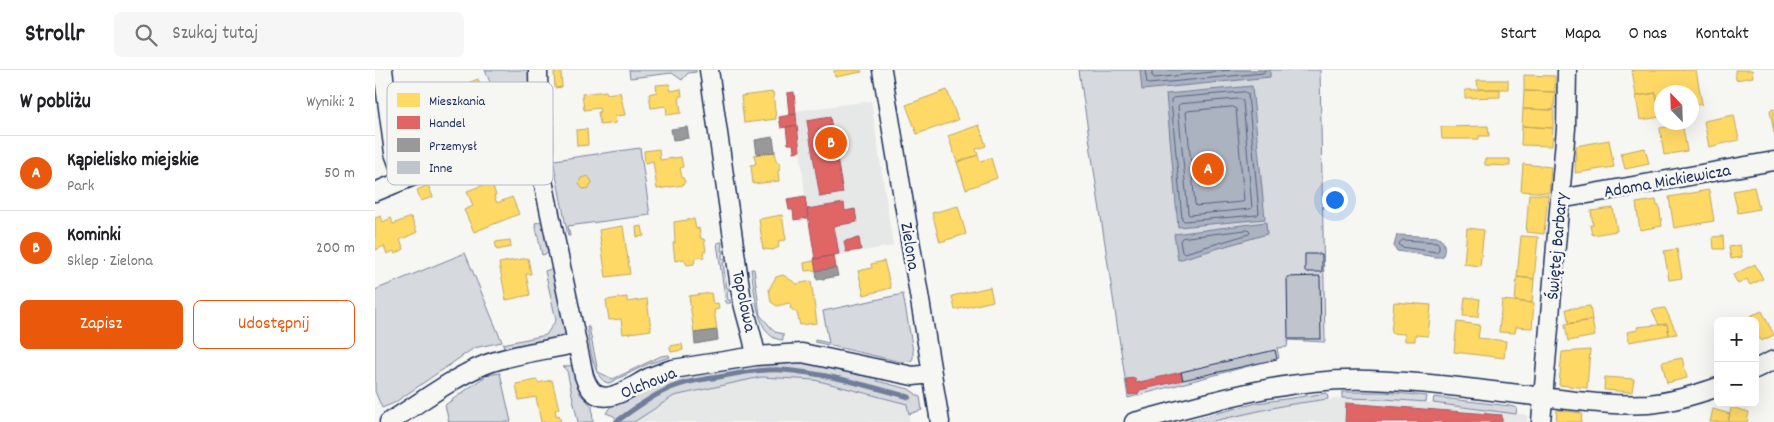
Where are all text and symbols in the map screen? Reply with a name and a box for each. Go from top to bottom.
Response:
search box [114,12,464,57]
text: Strollr [25,18,84,52]
icon: search [132,21,160,49]
text: Szukaj tutaj [172,21,258,48]
text: Start [1500,22,1537,47]
text: Mapa [1565,22,1600,47]
text: O nas [1628,22,1667,47]
text: Kontakt [1695,22,1749,47]
legend [387,82,553,185]
north arrow [1654,85,1699,130]
text: W pobliżu [20,88,91,118]
text: Wyniki: 2 [306,91,355,114]
text: Mieszkania [429,92,485,112]
text: Handel [429,114,466,134]
pin: B [815,124,847,162]
text: Przemysł [429,137,477,157]
text: Kąpielisko miejskie [67,148,199,175]
pin: A [1192,150,1224,188]
text: Inne [429,159,452,179]
street label: Adama Mickiewicza [1602,159,1734,206]
text: A [32,162,40,185]
text: 50 m [324,162,355,185]
text: Park [67,175,94,198]
your location [1322,187,1348,213]
street label: Świętej Barbary [1541,191,1576,301]
street label: Zielona [892,221,925,273]
text: Kominki [67,223,121,250]
text: B [32,237,40,260]
text: 200 m [316,237,355,260]
text: Sklep · Zielona [67,250,153,273]
street label: Topolowa [724,268,761,335]
button: Zapisz [20,300,183,349]
button: Udostępnij [193,300,355,349]
map controls [1714,317,1759,407]
button: + [1714,317,1759,362]
street label: Olchowa [617,362,681,407]
button: − [1714,362,1759,407]

